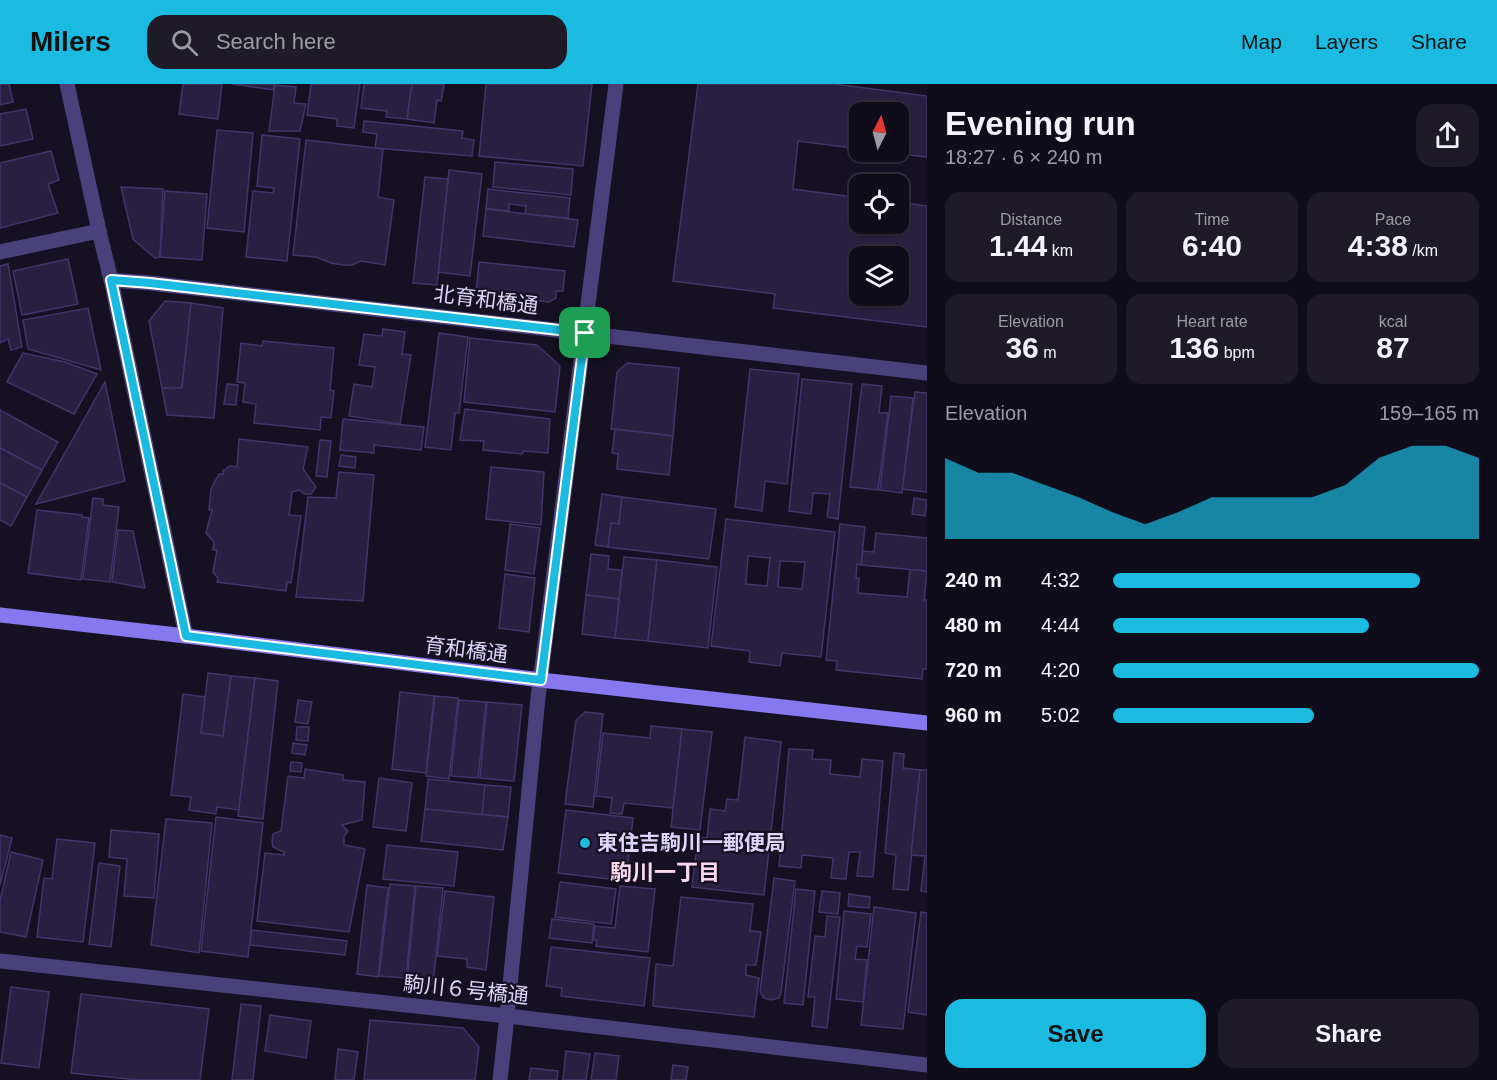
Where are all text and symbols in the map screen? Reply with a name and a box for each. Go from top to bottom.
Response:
search box [147,15,567,69]
text: Milers [30,26,111,57]
icon: search [168,26,201,59]
text: Search here [216,29,336,54]
text: Map [1241,30,1282,53]
text: Layers [1315,30,1378,53]
text: Share [1411,30,1467,53]
north arrow [849,102,909,162]
map controls [849,102,909,306]
button: share [1416,104,1479,167]
text: Evening run [945,105,1136,142]
text: 18:27 · 6 × 240 m [945,146,1102,168]
button: locate [849,174,909,234]
text: Distance [1000,211,1062,228]
text: Time [1195,211,1229,228]
text: Pace [1375,211,1411,228]
text: 1.44 [989,229,1047,262]
text: 6:40 [1182,229,1242,262]
text: 4:38 [1348,229,1408,262]
text: km [1047,242,1073,259]
text: /km [1408,242,1438,259]
button: layers [849,246,909,306]
street label: 北育和橋通 [433,282,540,317]
pin [559,307,610,358]
text: Elevation [998,313,1064,330]
text: Heart rate [1176,313,1248,330]
text: kcal [1379,313,1407,330]
icon: arrive [568,316,601,349]
text: 36 [1005,331,1039,364]
text: 136 [1169,331,1219,364]
text: 87 [1376,331,1410,364]
text: m [1039,344,1057,361]
text: bpm [1219,344,1255,361]
text: Elevation [945,402,1027,424]
text: 159–165 m [1379,402,1479,424]
text: 240 m [945,569,1002,591]
text: 4:32 [1041,569,1080,591]
text: 480 m [945,614,1002,636]
text: 4:44 [1041,614,1080,636]
street label: 育和橋通 [423,633,509,666]
text: 720 m [945,659,1002,681]
text: 4:20 [1041,659,1080,681]
text: 960 m [945,704,1002,726]
text: 5:02 [1041,704,1080,726]
place label: 東住吉駒川一郵便局 [597,831,786,854]
marker: 東住吉駒川一郵便局 [578,836,592,850]
district label: 駒川一丁目 [610,860,720,885]
street label: 駒川６号橋通 [402,971,530,1008]
button: Save [945,999,1206,1068]
button: Share [1218,999,1479,1068]

